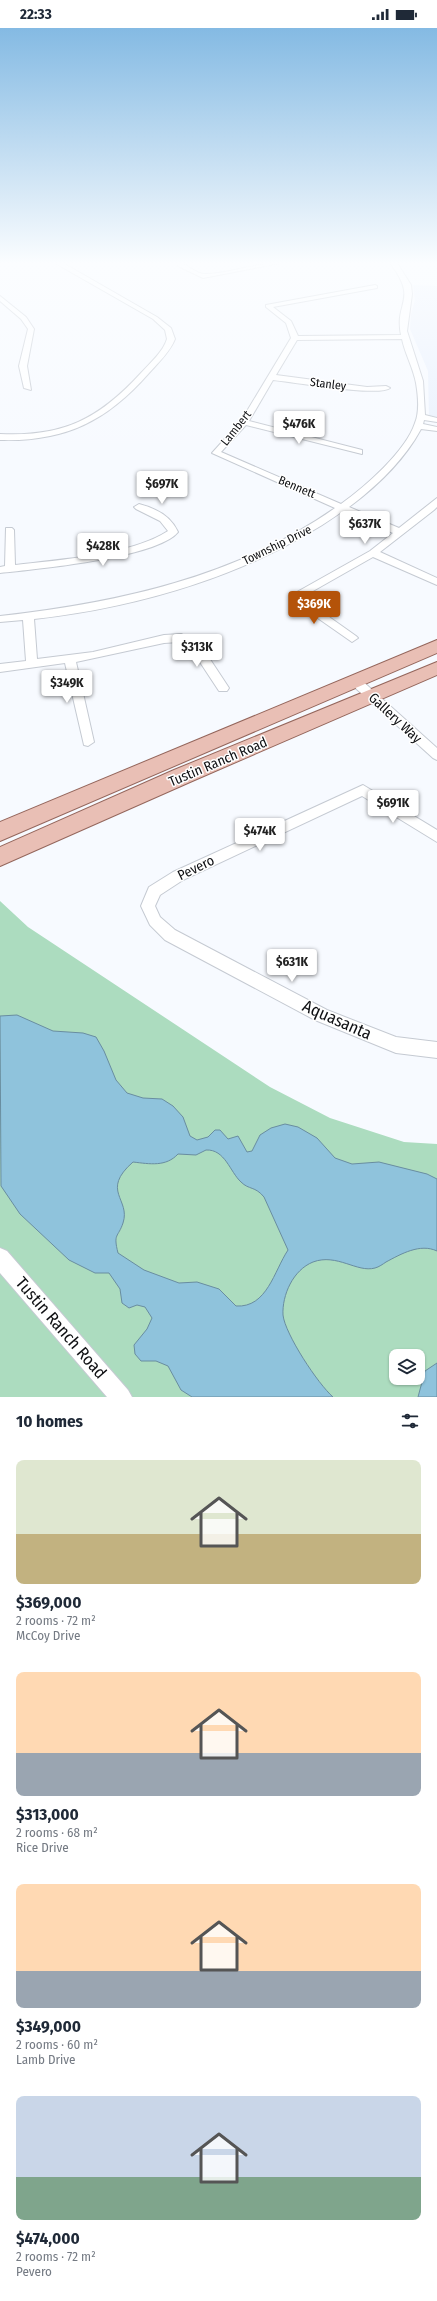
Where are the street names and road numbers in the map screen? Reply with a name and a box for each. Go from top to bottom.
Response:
street label: Stanley [309,375,348,393]
street label: Lambert [218,408,254,448]
street label: Bennett [276,473,318,501]
street label: Township Drive [240,522,314,568]
street label: Gallery Way [365,689,426,747]
street label: Tustin Ranch Road [166,734,270,790]
street label: Pevero [175,852,217,884]
street label: Aquasanta [299,995,375,1045]
street label: Tustin Ranch Road [11,1273,111,1383]

